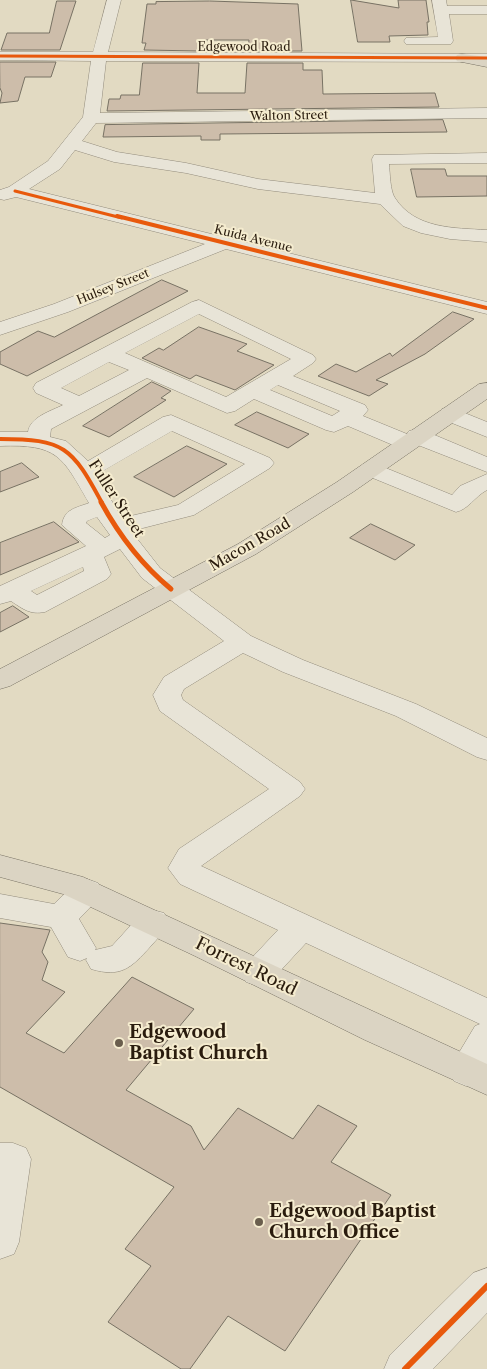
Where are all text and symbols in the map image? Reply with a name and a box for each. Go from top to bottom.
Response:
street label: Edgewood Road [198,41,290,55]
street label: Walton Street [250,108,328,124]
street label: Kuida Avenue [213,222,293,256]
street label: Hulsey Street [75,266,151,308]
street label: Fuller Street [84,457,148,541]
street label: Macon Road [206,515,294,575]
street label: Forrest Road [192,933,300,1001]
place label: Edgewood Baptist Church [129,1022,268,1064]
marker: Edgewood Baptist Church [113,1037,125,1049]
place label: Edgewood Baptist Church Office [269,1201,436,1244]
marker: Edgewood Baptist Church Office [253,1216,265,1228]

